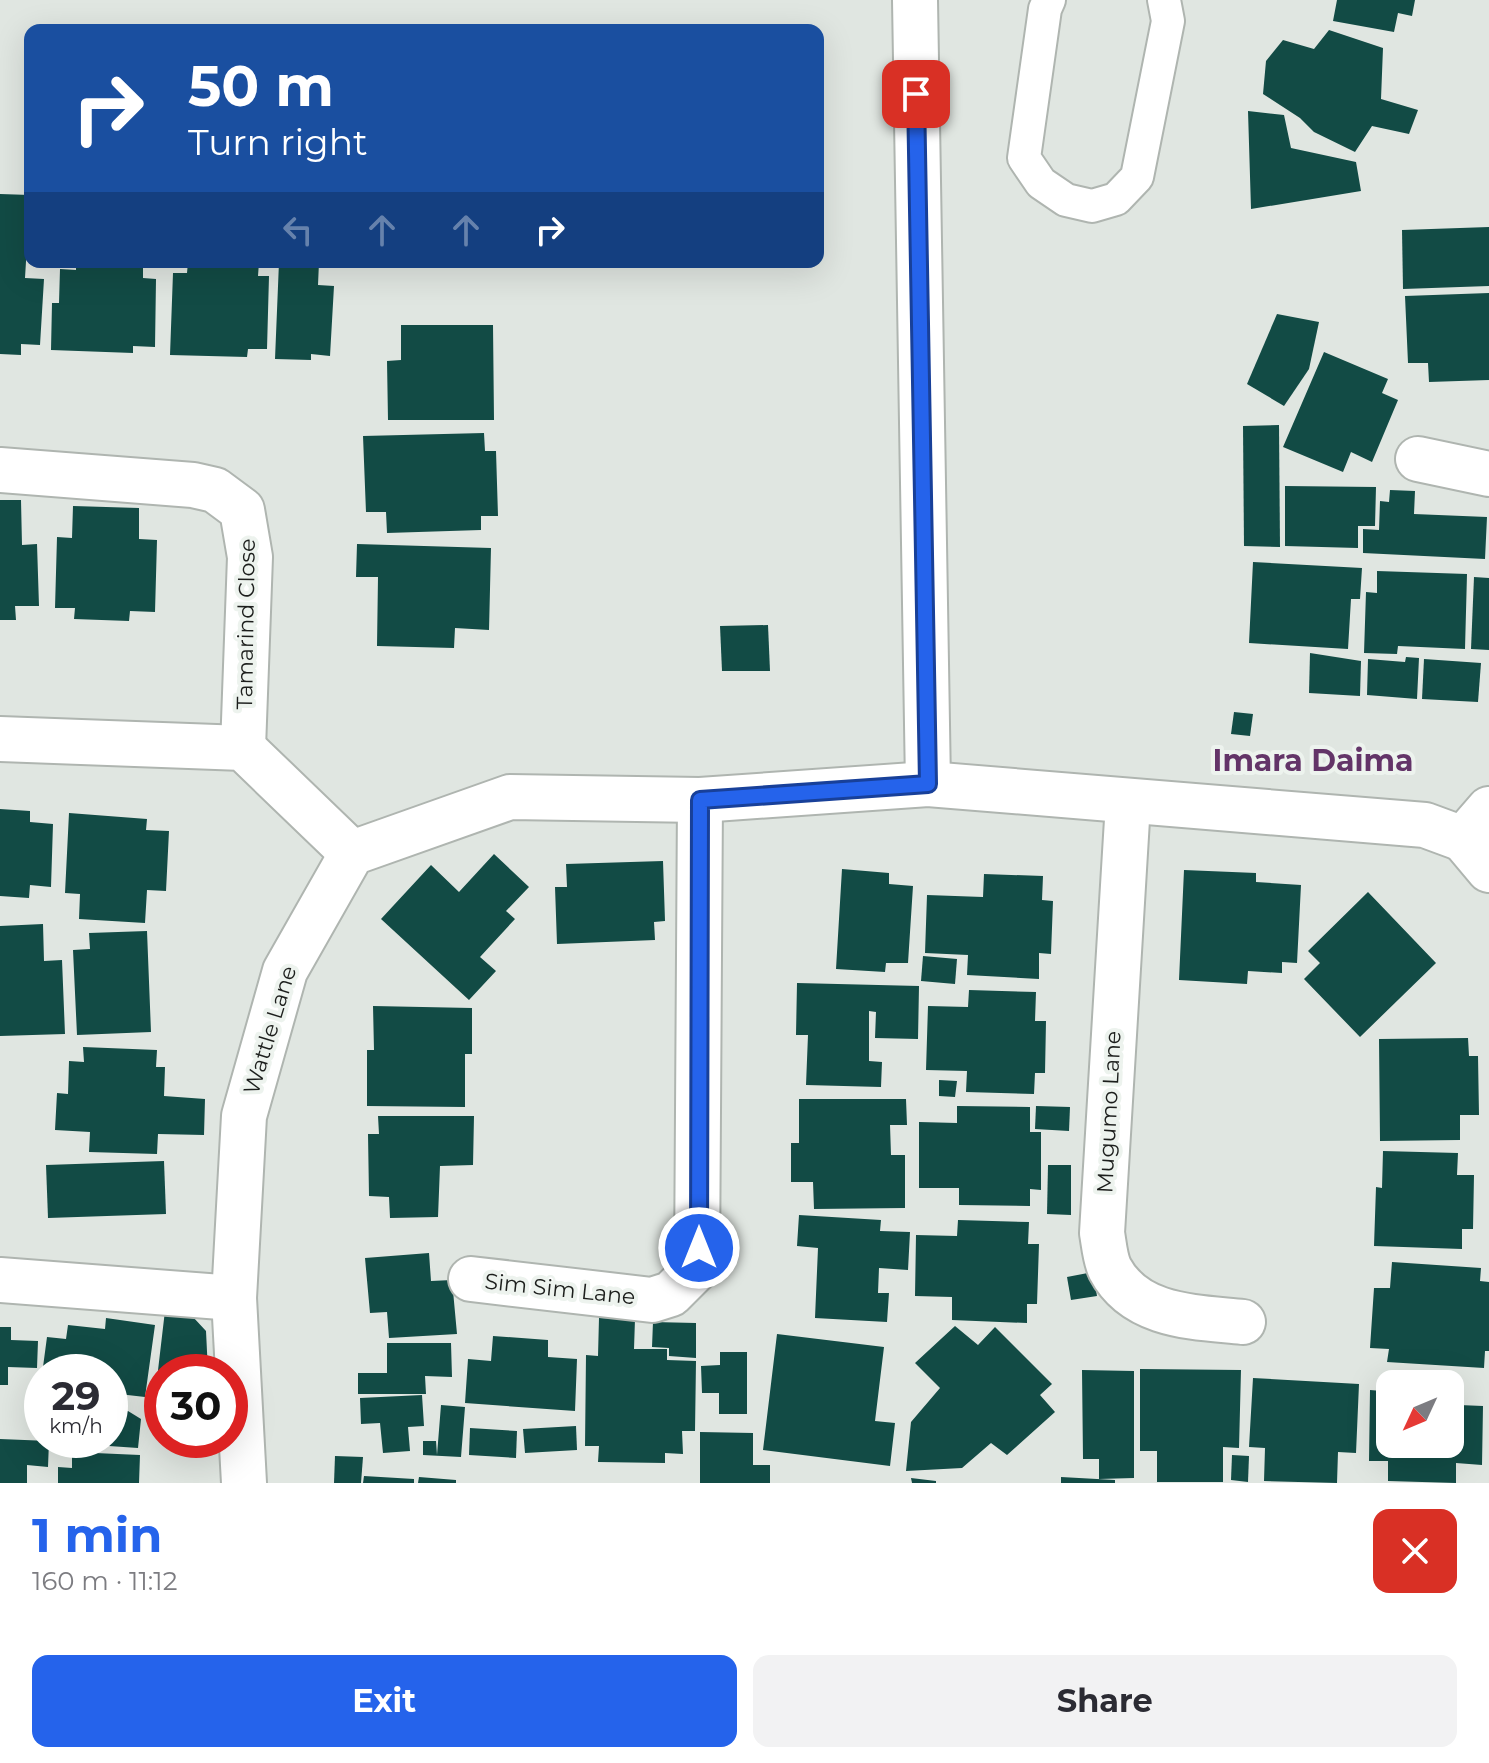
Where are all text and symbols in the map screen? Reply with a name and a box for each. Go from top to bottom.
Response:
text: 50 m [188,52,334,120]
icon: right [56,56,160,160]
pin [882,60,950,128]
icon: arrive [894,72,938,116]
text: Turn right [188,120,368,164]
icon: left [276,208,320,252]
icon: ahead [360,208,404,252]
icon: ahead [444,208,488,252]
icon: right [528,208,572,252]
street label: Tamarind Close [231,538,261,710]
district label: Imara Daima [1213,742,1413,779]
street label: Wattle Lane [238,963,302,1097]
street label: Mugumo Lane [1091,1030,1127,1194]
position arrow [657,1206,741,1290]
street label: Sim Sim Lane [483,1268,637,1310]
speed limit sign: 30 [144,1354,248,1458]
north arrow [1376,1370,1464,1458]
map controls [1376,1370,1464,1458]
text: 29 [51,1371,101,1420]
text: km/h [49,1414,103,1438]
text: 1 min [32,1506,162,1564]
button: close [1373,1509,1457,1593]
text: 160 m · 11:12 [32,1565,177,1597]
button: Exit [32,1655,737,1747]
button: Share [753,1655,1457,1747]

